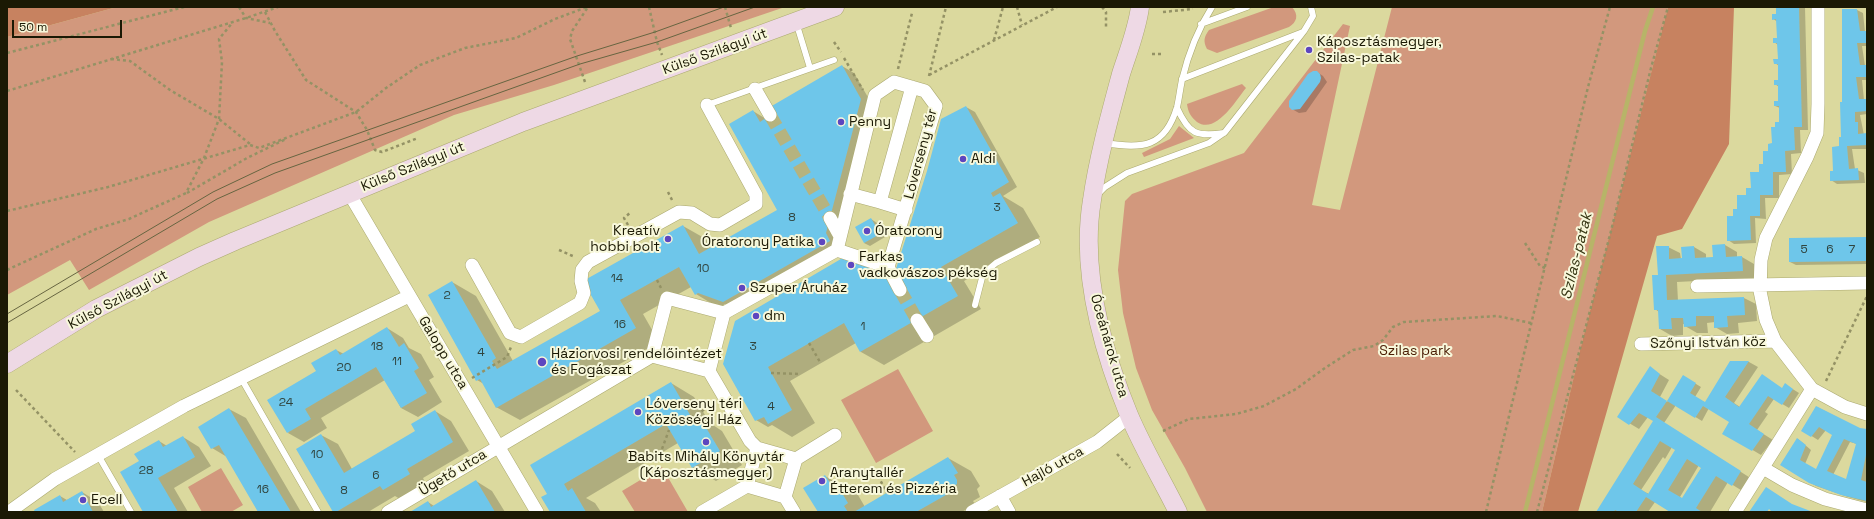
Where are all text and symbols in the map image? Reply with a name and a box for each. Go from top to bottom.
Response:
scale bar [14,12,124,38]
text: 50 m [19,19,47,35]
street label: Külső Szilágyi út [660,25,770,79]
place label: Káposztásmegyer, Szilas-patak [1317,34,1442,66]
marker: Káposztásmegyer, Szilas-patak [1304,45,1314,55]
street label: Lóverseny tér [901,107,941,201]
place label: Penny [849,114,891,130]
marker: Penny [836,117,846,127]
street label: Külső Szilágyi út [359,139,467,195]
place label: Aldi [971,151,996,167]
marker: Aldi [958,154,968,164]
house number: 3 [993,201,1001,215]
house number: 8 [788,211,796,225]
water label: Szilas-patak [1557,211,1597,301]
place label: Kreatív hobbi bolt [590,223,660,256]
place label: Óratorony [875,223,943,239]
marker: Óratorony [862,226,872,236]
marker: Kreatív hobbi bolt [663,234,673,244]
place label: Óratorony Patika [702,234,814,250]
marker: Óratorony Patika [817,237,827,247]
house number: 5 [1800,243,1808,257]
house number: 6 [1826,243,1834,257]
house number: 7 [1849,243,1855,257]
place label: Farkas vadkovászos pékség [859,249,997,282]
marker: Farkas vadkovászos pékség [846,260,856,270]
house number: 10 [697,262,709,276]
street label: Külső Szilágyi út [65,267,171,333]
house number: 14 [611,272,623,286]
place label: Szuper Áruház [750,280,847,296]
marker: Szuper Áruház [737,283,747,293]
house number: 2 [443,289,451,303]
street label: Óceánárok utca [1086,292,1132,400]
place label: dm [764,308,785,324]
marker: dm [751,311,761,321]
street label: Galopp utca [415,313,471,393]
house number: 16 [614,318,626,332]
house number: 1 [860,320,866,334]
street label: Szőnyi István köz [1650,334,1766,352]
house number: 18 [371,340,383,354]
house number: 3 [749,340,757,354]
park label: Szilas park [1379,343,1451,359]
house number: 4 [477,346,485,360]
place label: Háziorvosi rendelőintézet és Fogászat [551,346,722,378]
house number: 11 [392,355,402,369]
marker: Háziorvosi rendelőintézet és Fogászat [536,356,548,368]
house number: 20 [337,361,351,375]
house number: 24 [279,396,293,410]
place label: Lóverseny téri Közösségi Ház [646,396,742,428]
house number: 4 [767,400,775,414]
marker: Lóverseny téri Közösségi Ház [633,407,643,417]
marker: Babits Mihály Könyvtár (Káposztásmegyer) [701,437,711,447]
street label: Hajló utca [1019,443,1087,491]
street label: Ügető utca [416,446,490,500]
house number: 10 [311,448,323,462]
place label: Babits Mihály Könyvtár (Káposztásmegyer) [628,449,784,482]
house number: 28 [139,464,153,478]
place label: Aranytallér Étterem és Pizzéria [830,465,957,498]
house number: 6 [372,469,380,483]
marker: Aranytallér Étterem és Pizzéria [817,476,827,486]
house number: 16 [257,483,269,497]
house number: 8 [340,484,348,498]
place label: Ecell [91,492,122,508]
marker: Ecell [78,495,88,505]

